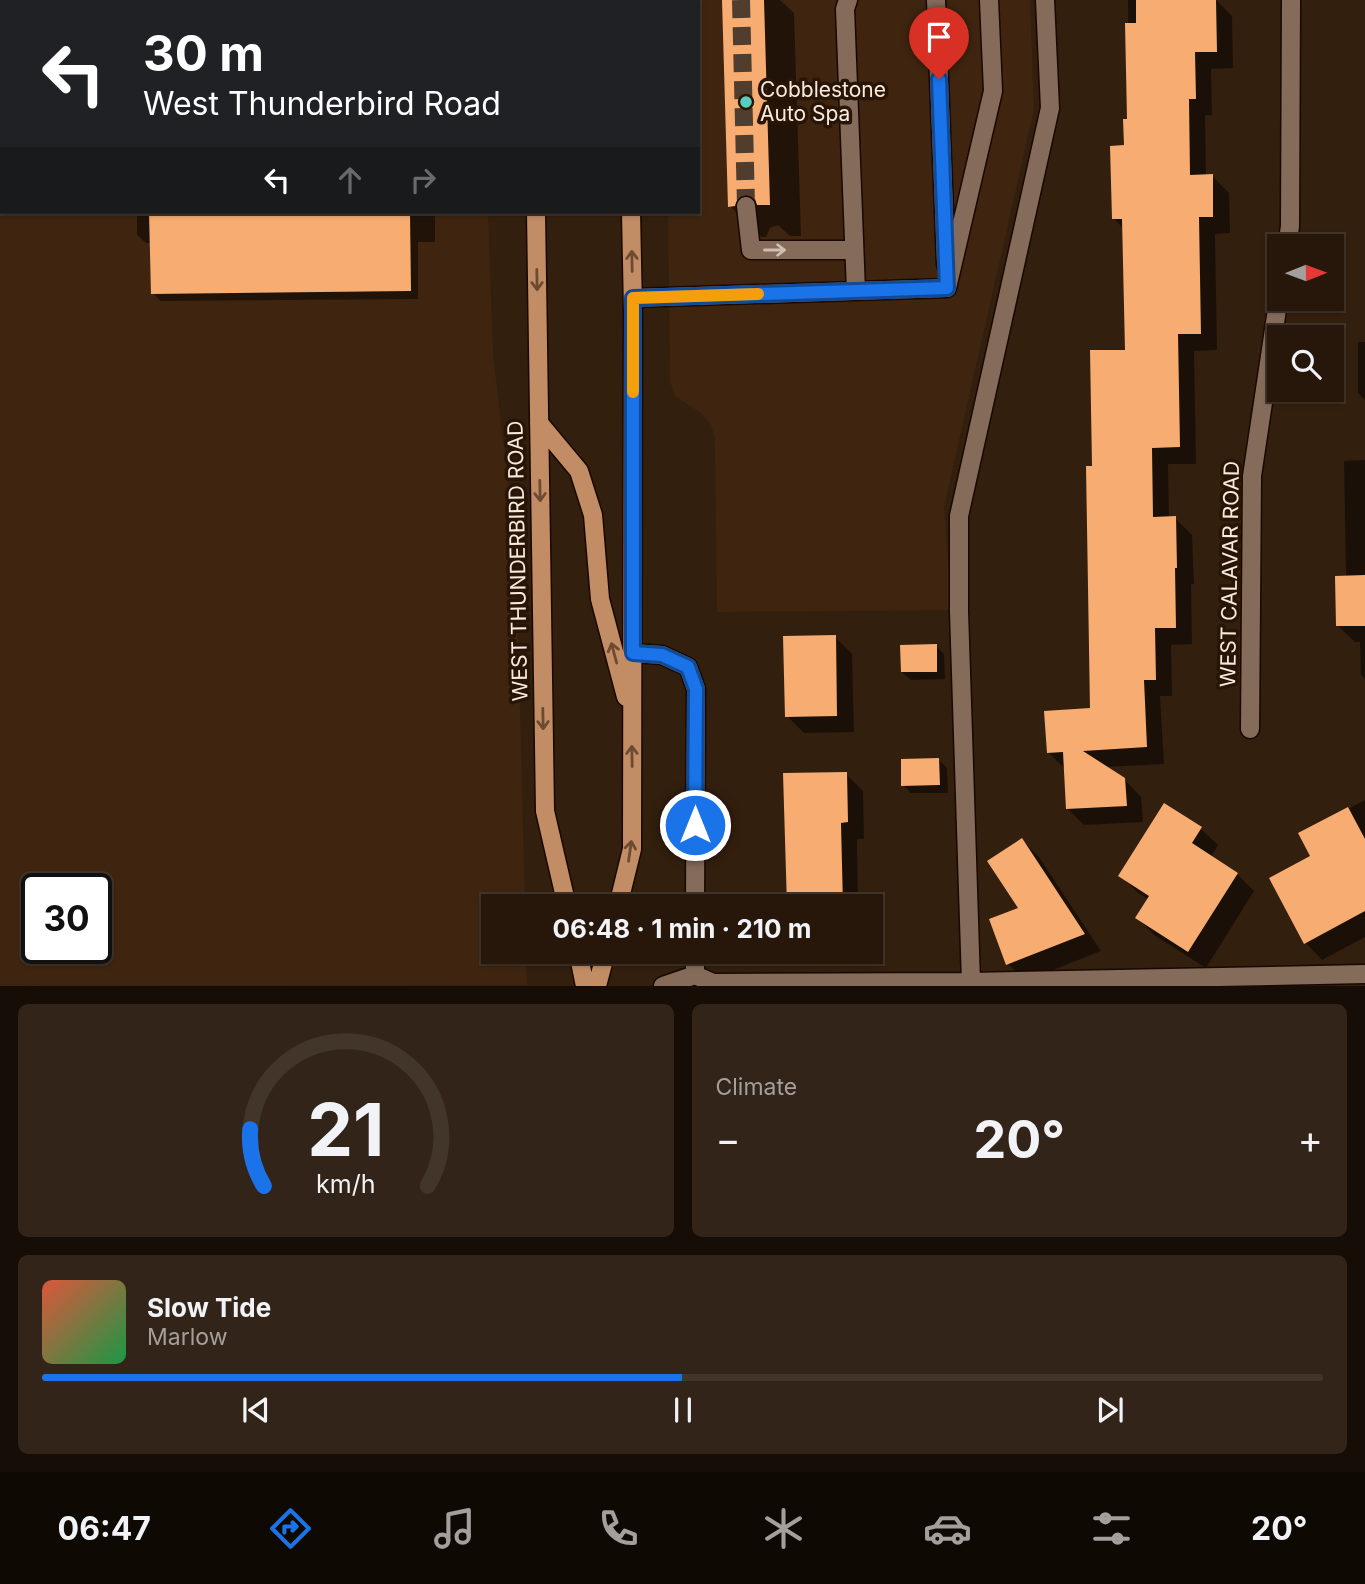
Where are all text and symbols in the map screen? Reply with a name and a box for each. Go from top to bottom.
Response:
pin [909,7,969,79]
icon: arrive [920,18,958,56]
text: 30 m [143,24,264,83]
icon: left [28,28,119,119]
place label: Cobblestone Auto Spa [760,77,886,126]
text: West Thunderbird Road [143,84,501,123]
marker: Cobblestone Auto Spa [738,94,754,110]
icon: left [258,161,296,199]
icon: ahead [331,161,369,199]
icon: right [404,161,442,199]
north arrow [1267,234,1344,312]
map controls [1267,234,1344,402]
one-way arrow [763,243,786,257]
one-way arrow [625,250,639,273]
one-way arrow [530,268,544,291]
button: search [1267,325,1344,402]
street label: WEST THUNDERBIRD ROAD [503,421,532,702]
street label: WEST CALAVAR ROAD [1215,461,1244,687]
one-way arrow [533,479,547,502]
one-way arrow [607,642,620,665]
one-way arrow [536,707,550,730]
one-way arrow [625,745,639,768]
position arrow [658,788,732,862]
one-way arrow [624,840,637,863]
speed limit sign: 30 [21,873,112,964]
text: 06:48 · 1 min · 210 m [553,913,811,944]
text: Climate [716,1073,797,1101]
text: 21 [307,1086,384,1175]
text: 20° [973,1108,1065,1171]
text: − [716,1116,741,1162]
text: + [1298,1116,1323,1162]
text: km/h [316,1169,375,1199]
text: Slow Tide [147,1292,271,1323]
text: Marlow [147,1323,227,1351]
icon: previous [237,1391,275,1429]
icon: pause [664,1391,702,1429]
icon: next [1091,1391,1129,1429]
icon: directions [266,1504,315,1553]
icon: music [430,1504,479,1553]
icon: phone [594,1504,643,1553]
icon: climate [759,1504,808,1553]
icon: car [923,1504,972,1553]
icon: filters [1087,1504,1136,1553]
text: 06:47 [58,1509,151,1548]
text: 20° [1251,1509,1307,1548]

